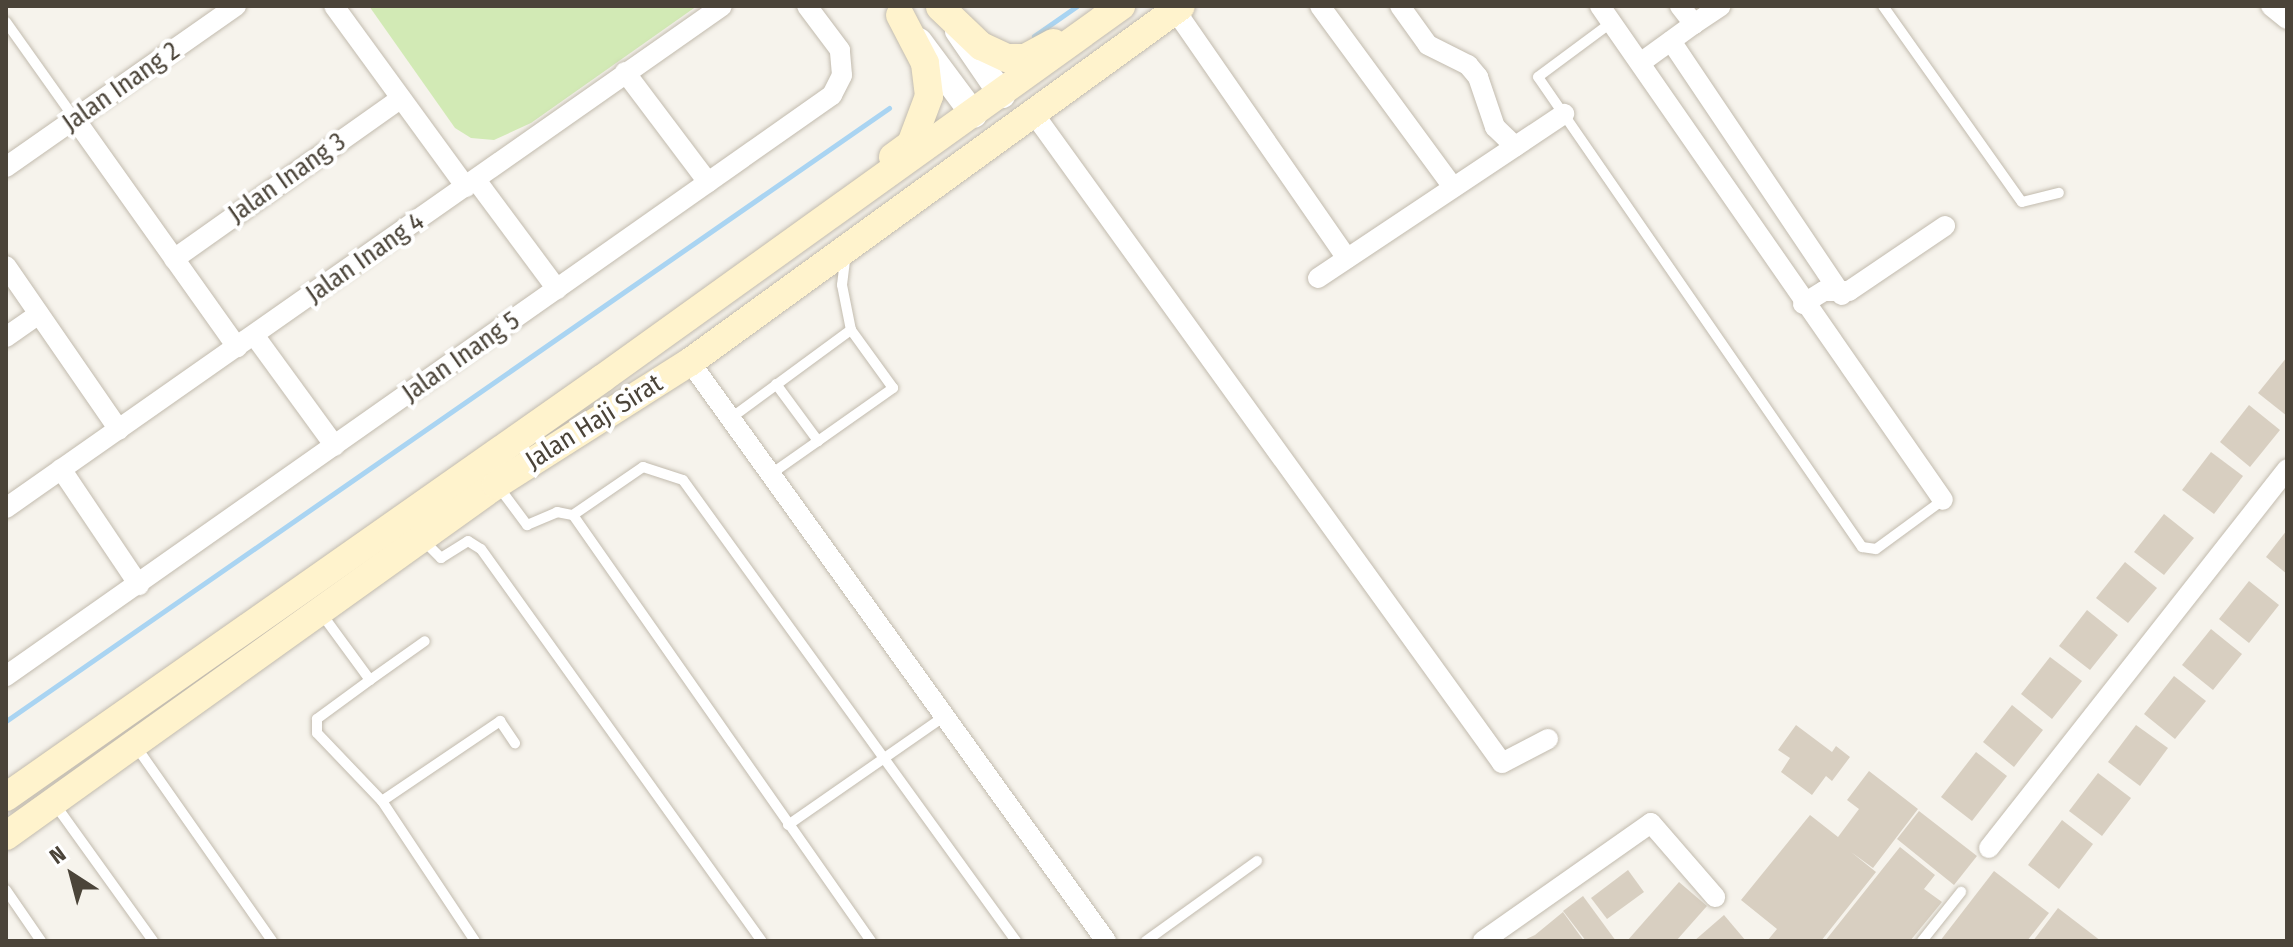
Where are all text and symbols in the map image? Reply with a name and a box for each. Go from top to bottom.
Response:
street label: Jalan Inang 2 [57,35,185,139]
street label: Jalan Inang 3 [222,126,352,230]
street label: Jalan Inang 4 [300,206,430,310]
street label: Jalan Inang 5 [396,305,526,409]
street label: Jalan Haji Sirat [520,368,668,476]
north arrow [32,835,112,915]
text: N [44,840,71,870]

